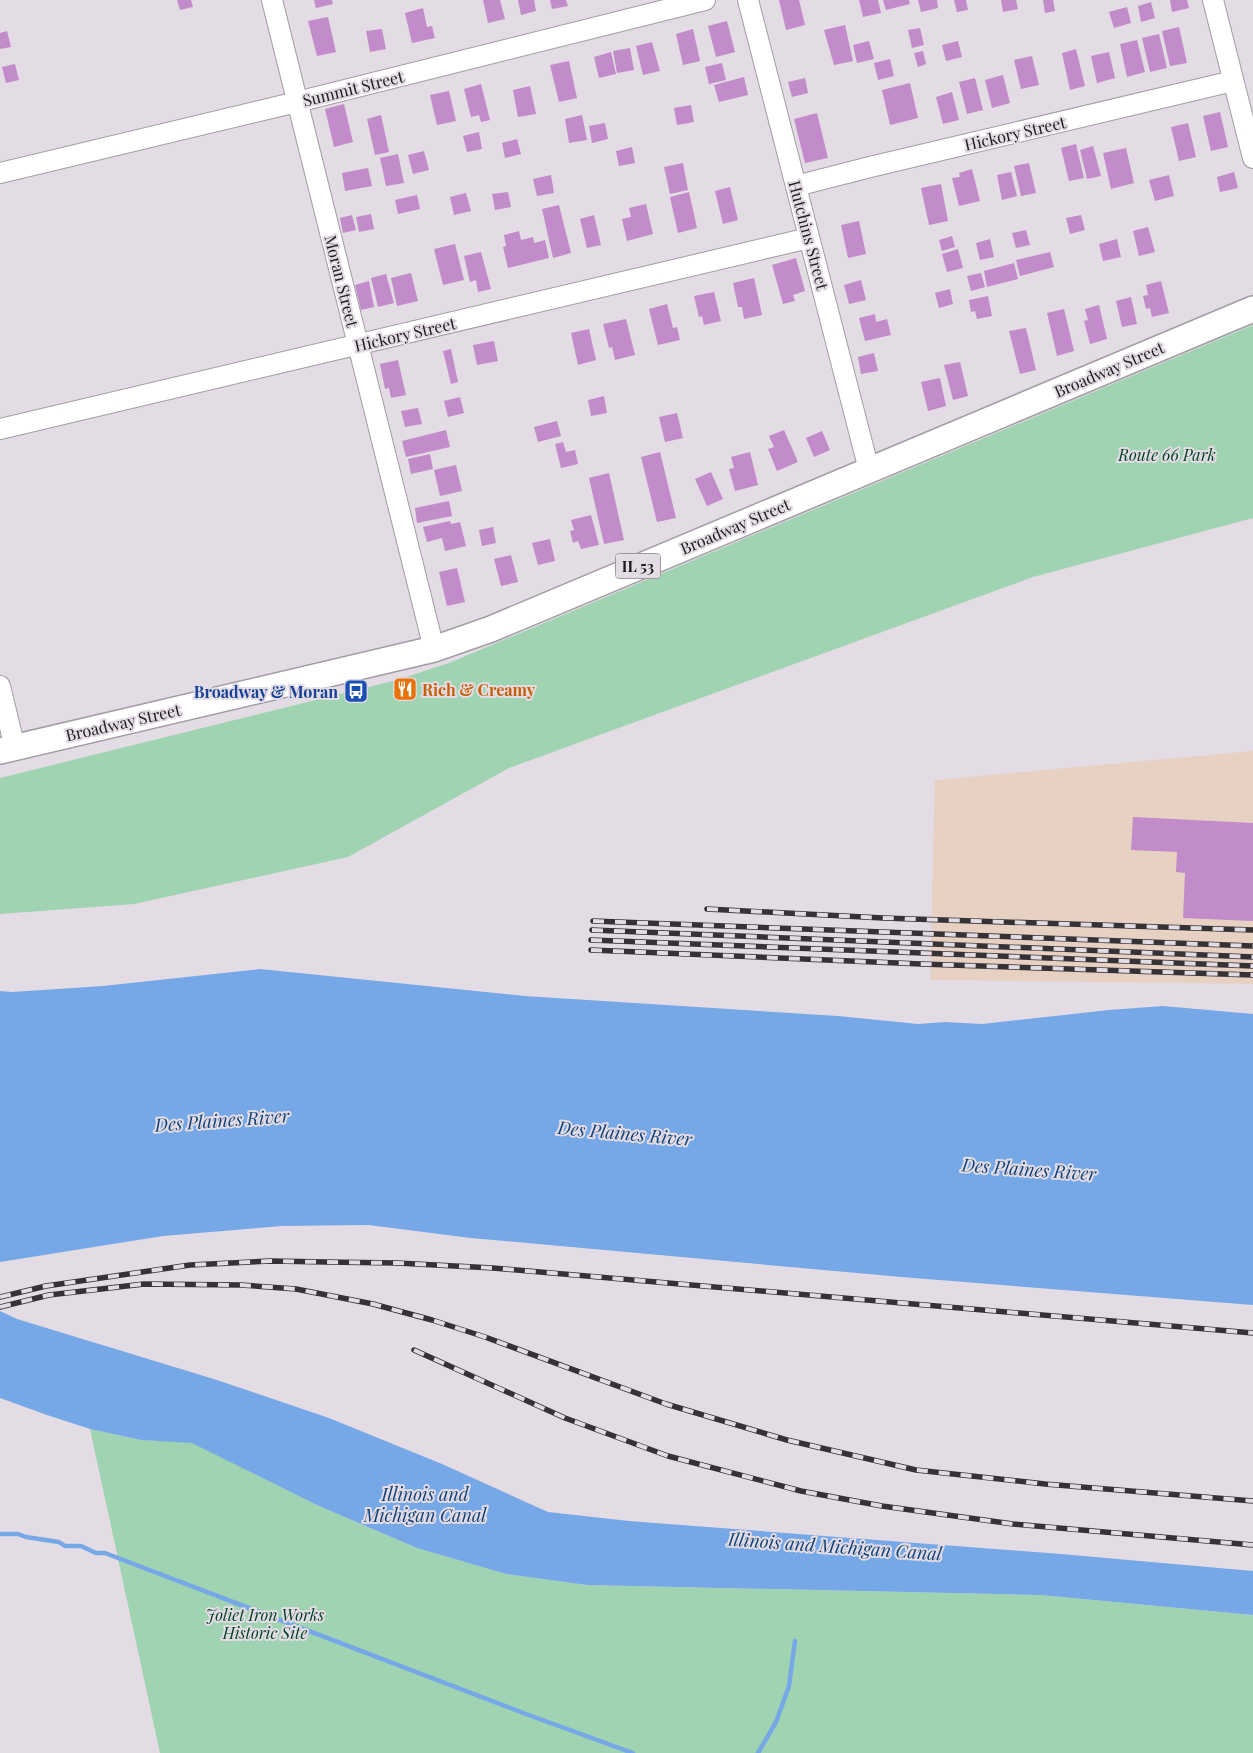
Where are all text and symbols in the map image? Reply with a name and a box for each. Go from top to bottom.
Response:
street label: Summit Street [300,65,406,111]
street label: Hickory Street [962,111,1068,155]
street label: Hutchins Street [784,178,834,292]
street label: Moran Street [320,233,364,329]
street label: Hickory Street [352,312,458,356]
street label: Broadway Street [1051,336,1167,402]
park label: Route 66 Park [1117,444,1216,465]
street label: Broadway Street [677,493,793,559]
road number: IL 53 [616,554,660,578]
restaurant icon: Rich & Creamy [392,676,418,702]
bus stop icon: Broadway & Moran [343,678,369,704]
place label: Rich & Creamy [422,679,536,700]
place label: Broadway & Moran [194,681,338,702]
street label: Broadway Street [63,698,183,745]
water label: Des Plaines River [153,1103,291,1137]
water label: Des Plaines River [556,1115,694,1151]
water label: Des Plaines River [960,1152,1098,1186]
water label: Illinois and Michigan Canal [363,1482,487,1527]
water label: Illinois and Michigan Canal [726,1526,944,1566]
park label: Joliet Iron Works Historic Site [206,1604,324,1643]

